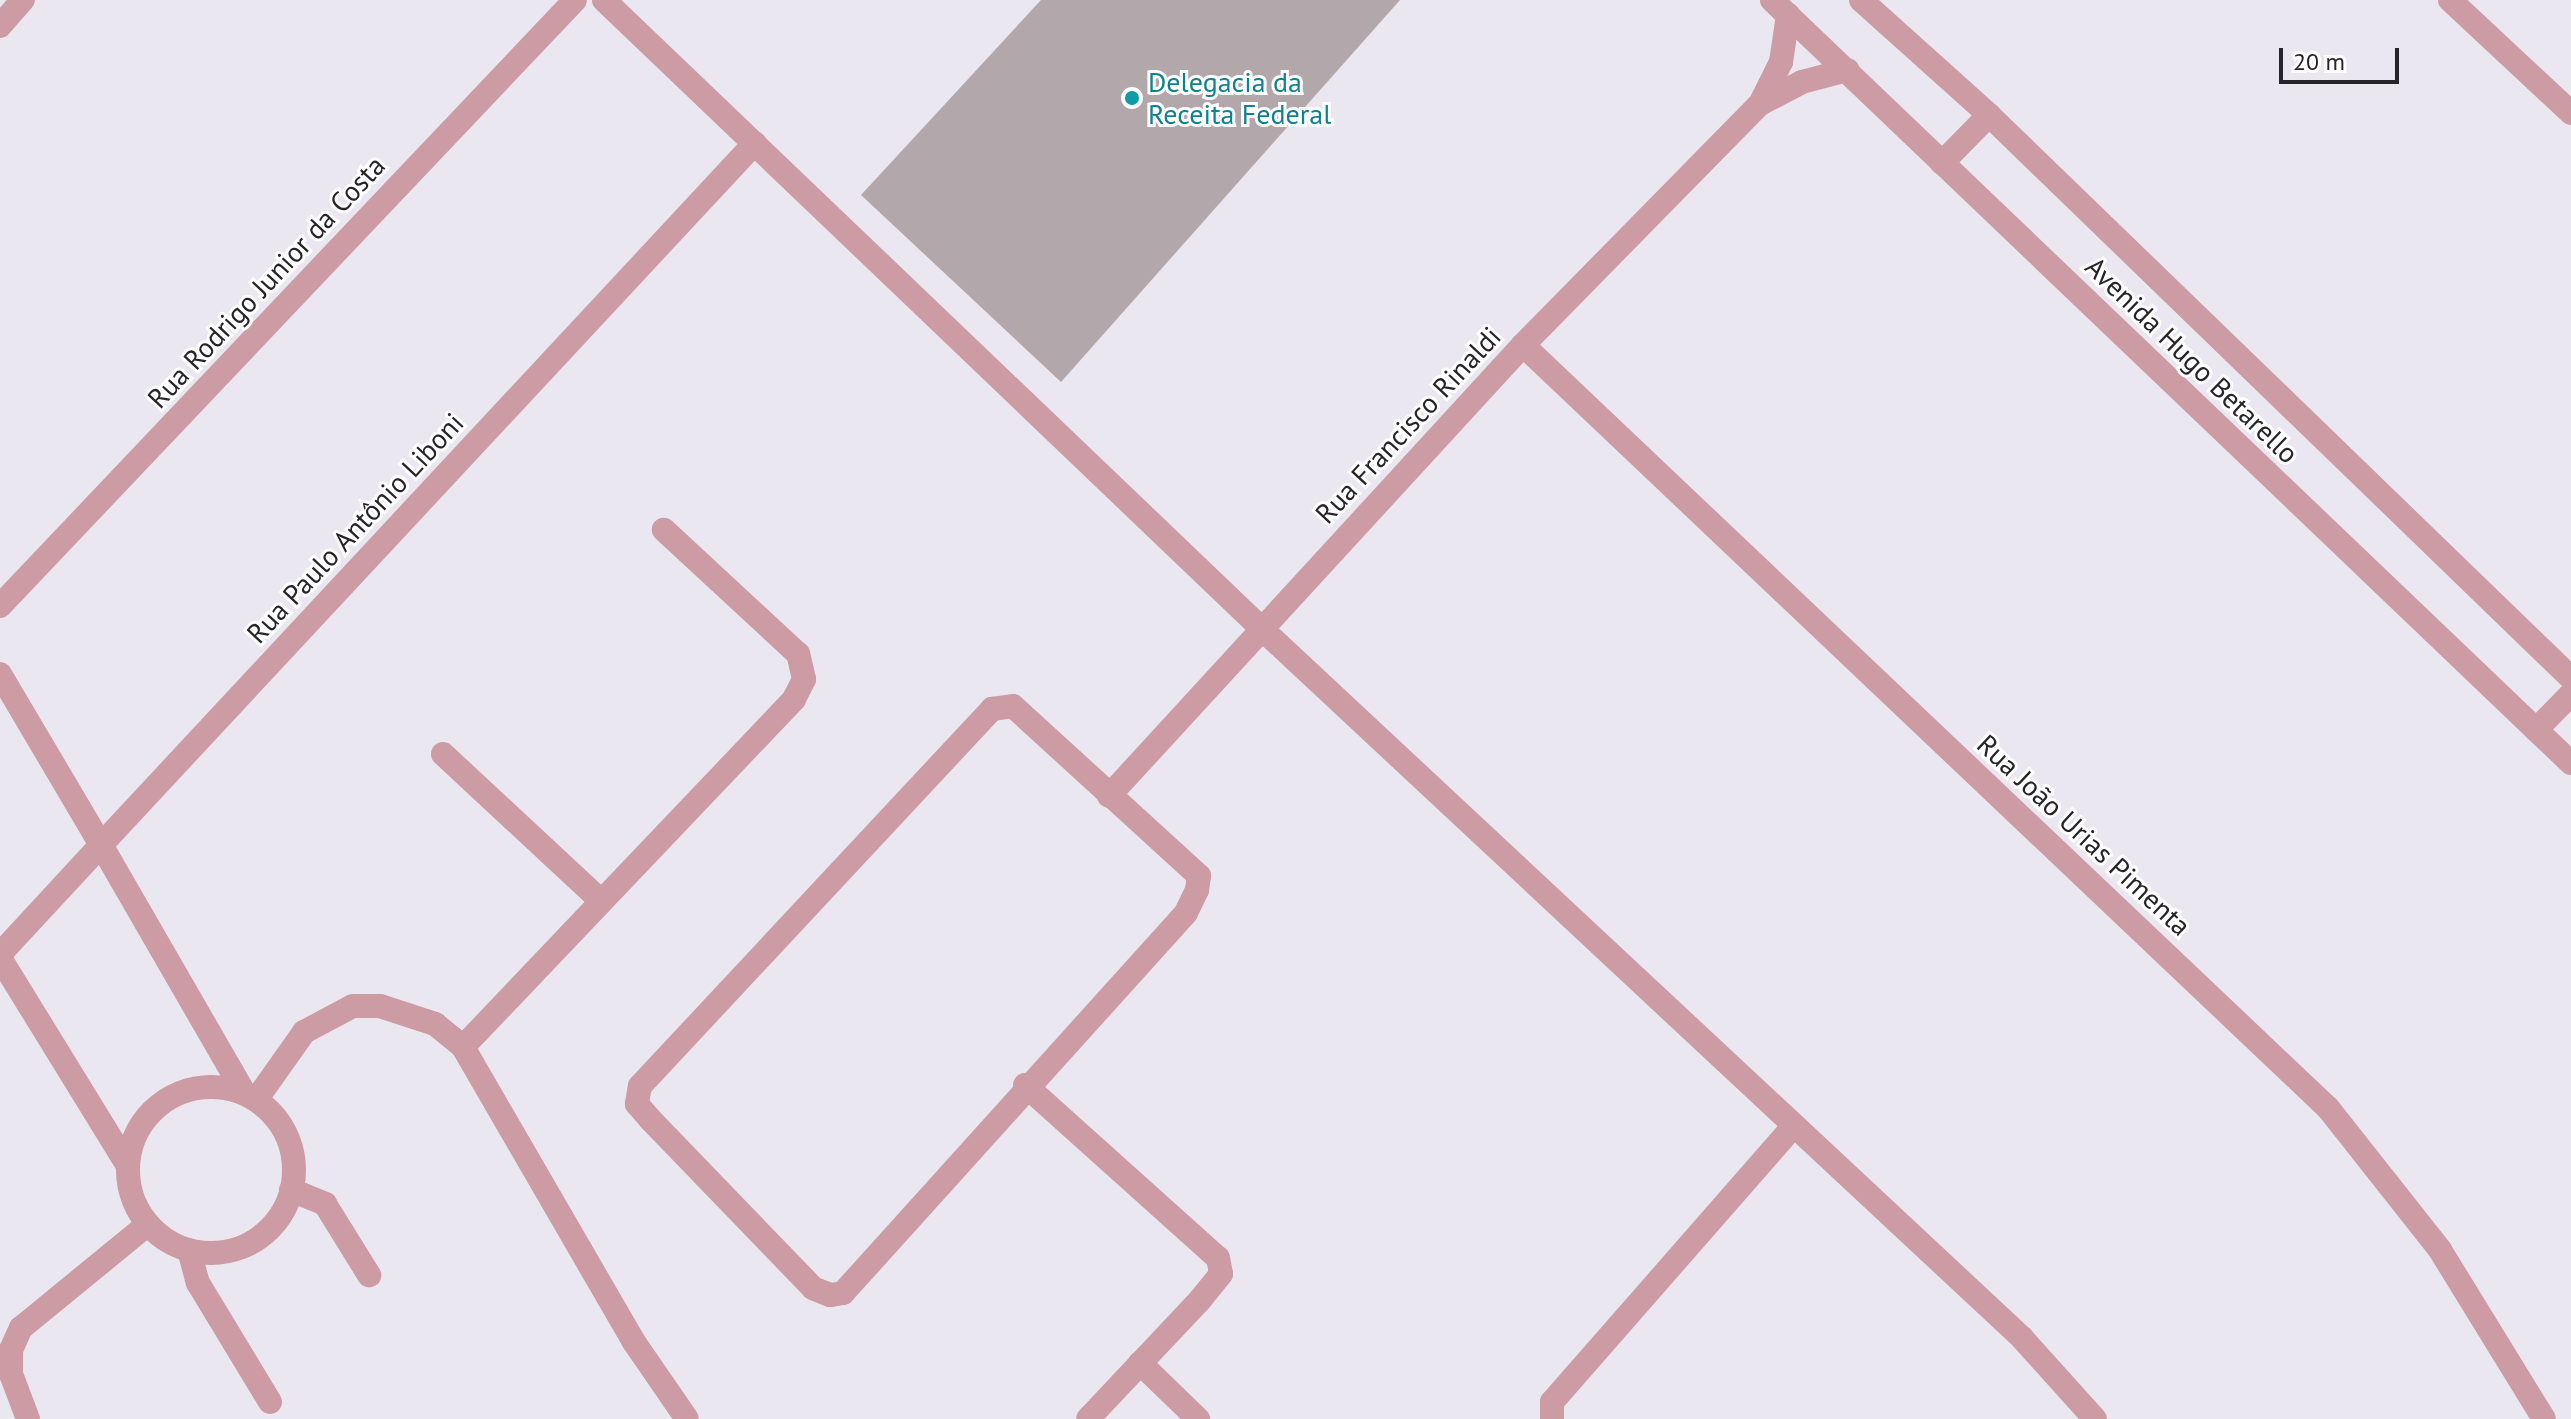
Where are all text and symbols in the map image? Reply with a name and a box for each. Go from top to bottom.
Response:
scale bar [2283,32,2403,82]
text: 20 m [2293,46,2345,77]
place label: Delegacia da Receita Federal [1148,65,1331,131]
marker: Delegacia da Receita Federal [1123,89,1141,107]
street label: Rua Rodrigo Junior da Costa [140,149,392,415]
street label: Avenida Hugo Betarello [2079,250,2305,470]
street label: Rua Francisco Rinaldi [1308,320,1508,530]
street label: Rua Paulo Antônio Liboni [239,406,471,650]
street label: Rua João Urias Pimenta [1970,727,2198,943]

